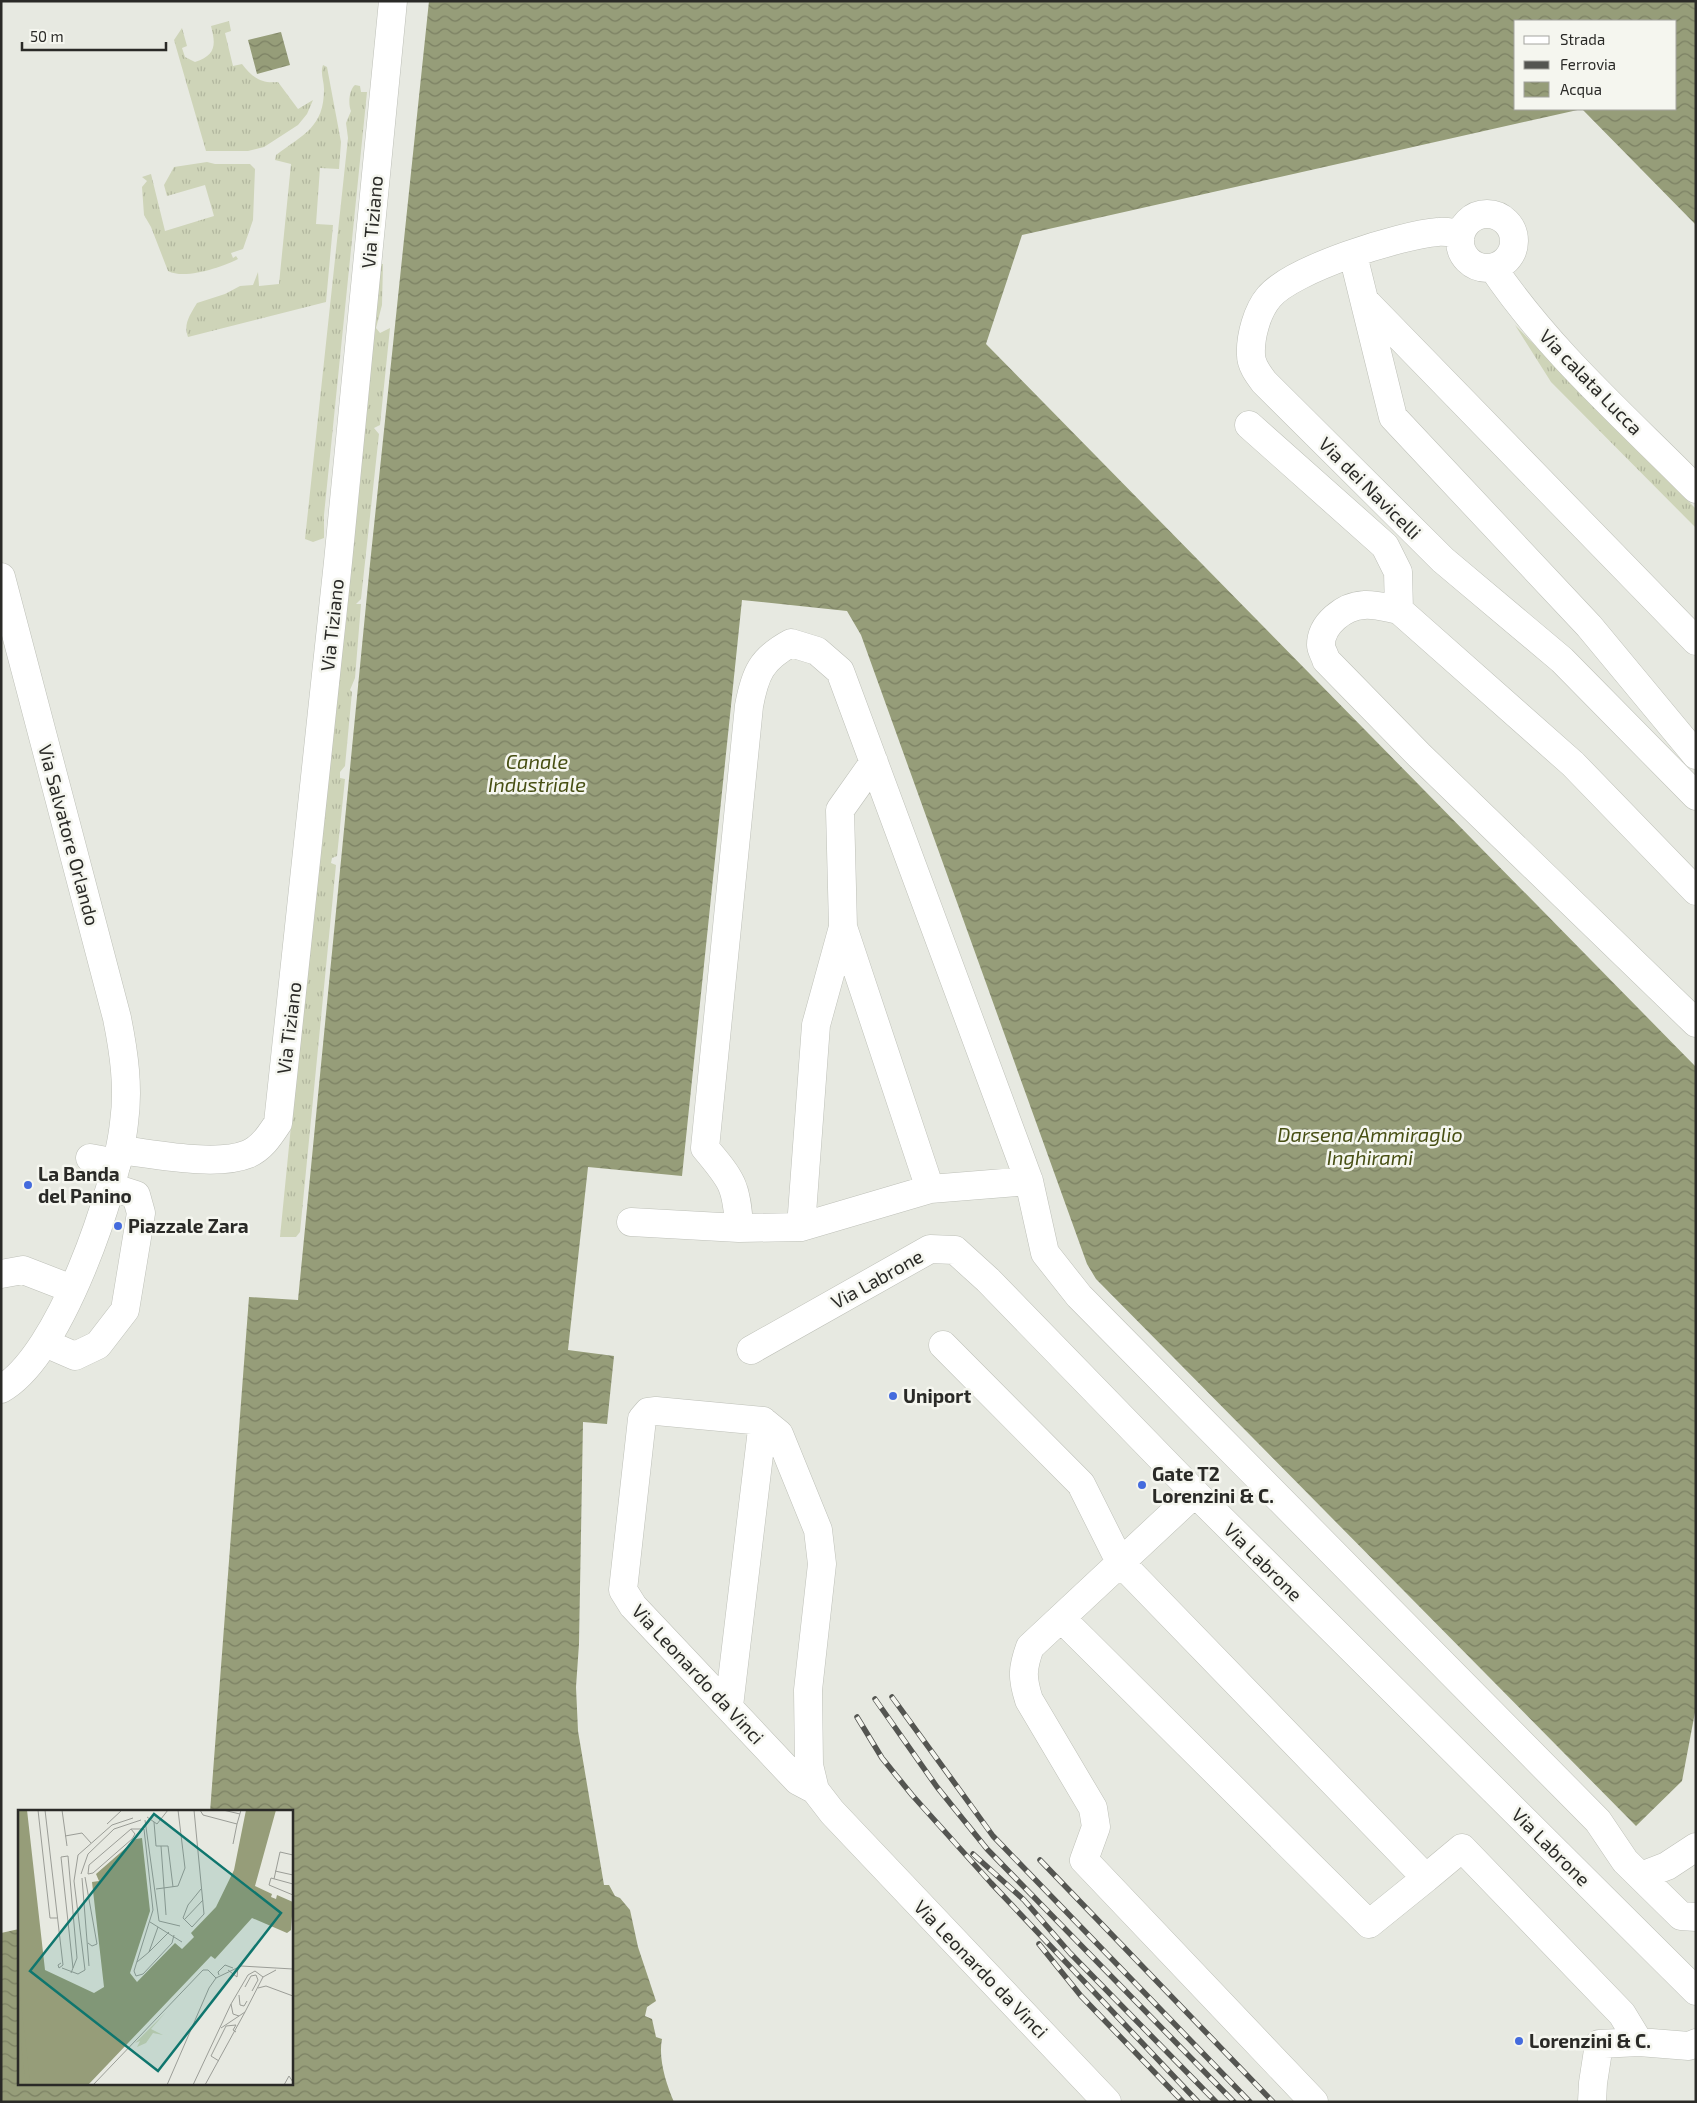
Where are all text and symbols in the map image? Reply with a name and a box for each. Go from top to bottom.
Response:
scale bar [22,20,166,52]
legend [1514,20,1677,110]
text: 50 m [30,27,64,45]
text: Strada [1560,30,1605,48]
text: Ferrovia [1560,55,1616,73]
text: Acqua [1560,80,1602,98]
street label: Via Tiziano [356,175,387,269]
street label: Via calata Lucca [1535,324,1648,439]
street label: Via dei Navicelli [1315,432,1426,543]
street label: Via Tiziano [315,578,348,672]
street label: Via Salvatore Orlando [34,742,105,928]
water label: Canale Industriale [488,749,586,796]
street label: Via Tiziano [271,980,306,1075]
water label: Darsena Ammiraglio Inghirami [1277,1122,1463,1169]
place label: La Banda del Panino [38,1162,132,1207]
marker: La Banda del Panino [22,1179,34,1191]
place label: Piazzale Zara [128,1214,249,1237]
marker: Piazzale Zara [112,1220,124,1232]
street label: Via Labrone [827,1244,927,1313]
place label: Uniport [903,1384,971,1407]
marker: Uniport [887,1390,899,1402]
place label: Gate T2 Lorenzini & C. [1152,1462,1274,1507]
marker: Gate T2 Lorenzini & C. [1136,1479,1148,1491]
street label: Via Labrone [1219,1518,1307,1606]
street label: Via Leonardo da Vinci [628,1599,769,1748]
street label: Via Labrone [1507,1803,1595,1891]
inset map [18,1810,292,2086]
street label: Via Leonardo da Vinci [910,1895,1053,2042]
place label: Lorenzini & C. [1529,2029,1651,2052]
marker: Lorenzini & C. [1513,2035,1525,2047]

